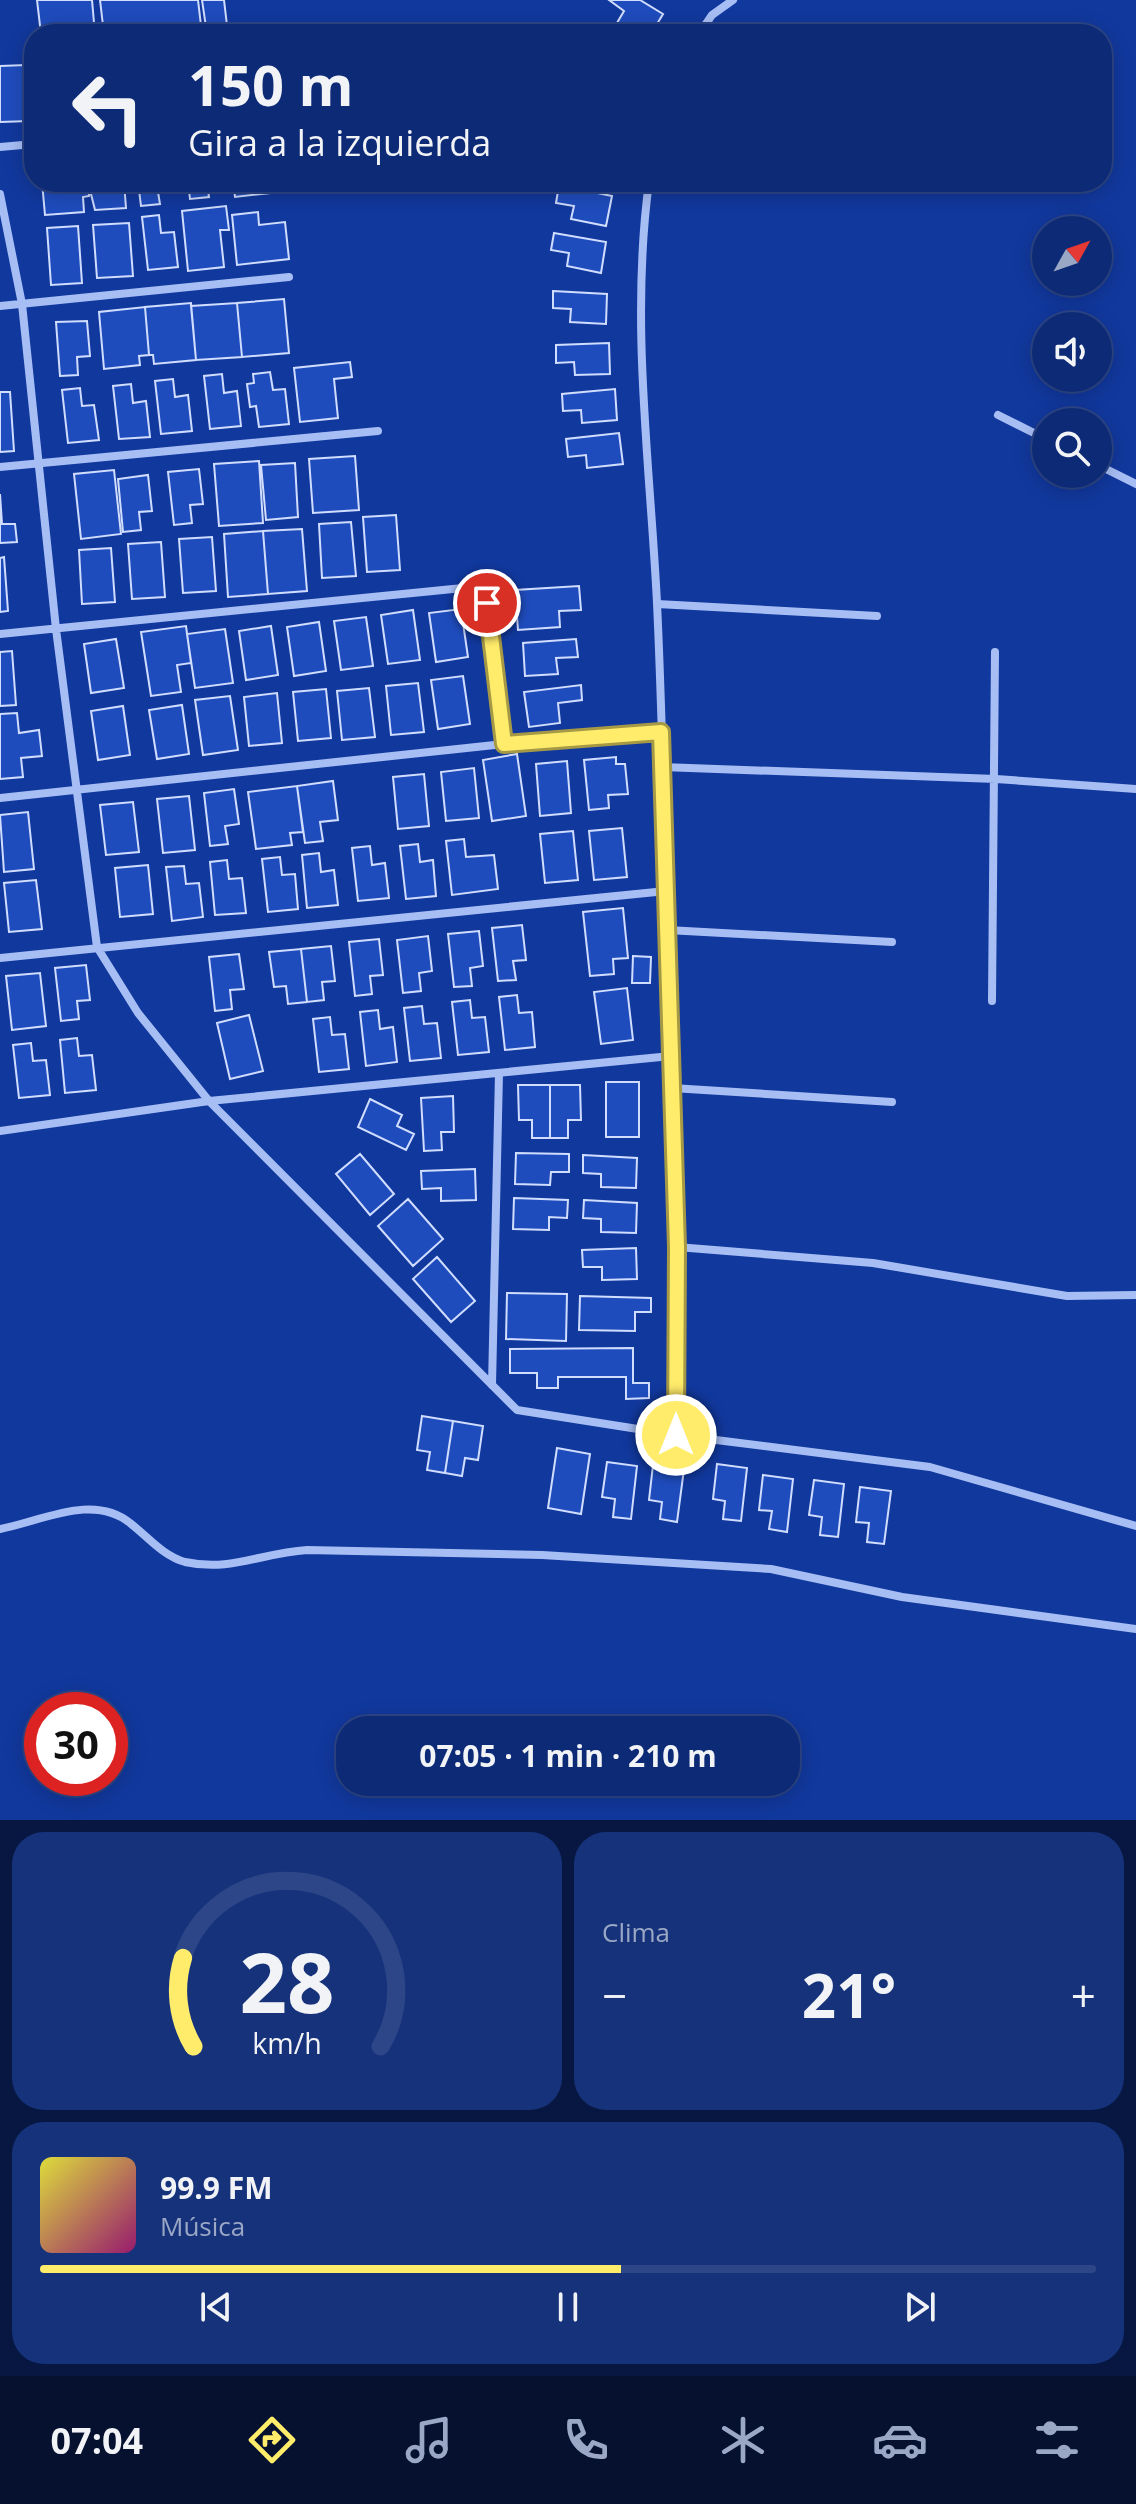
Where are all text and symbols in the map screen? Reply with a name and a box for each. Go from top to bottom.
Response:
text: 150 m [188,46,354,122]
icon: left [56,56,160,160]
text: Gira a la izquierda [188,118,491,167]
north arrow [1032,216,1112,296]
map controls [1032,216,1112,488]
button: sound [1032,312,1112,392]
button: search [1032,408,1112,488]
pin [453,569,521,637]
icon: arrive [465,581,509,625]
position arrow [634,1393,718,1477]
speed limit sign: 30 [24,1692,128,1796]
text: 07:05 · 1 min · 210 m [419,1735,717,1776]
text: Clima [602,1914,670,1950]
text: 28 [239,1924,335,2037]
text: 21° [802,1954,896,2036]
text: − [602,1965,627,2025]
text: + [1071,1965,1096,2025]
text: km/h [252,2023,322,2062]
text: 99.9 FM [160,2167,273,2208]
text: Música [160,2208,245,2244]
icon: previous [194,2285,238,2329]
icon: pause [546,2285,590,2329]
icon: next [898,2285,942,2329]
icon: directions [244,2412,300,2468]
icon: music [401,2412,457,2468]
icon: phone [558,2412,614,2468]
icon: climate [715,2412,771,2468]
icon: car [872,2412,928,2468]
icon: filters [1029,2412,1085,2468]
text: 07:04 [51,2416,143,2465]

